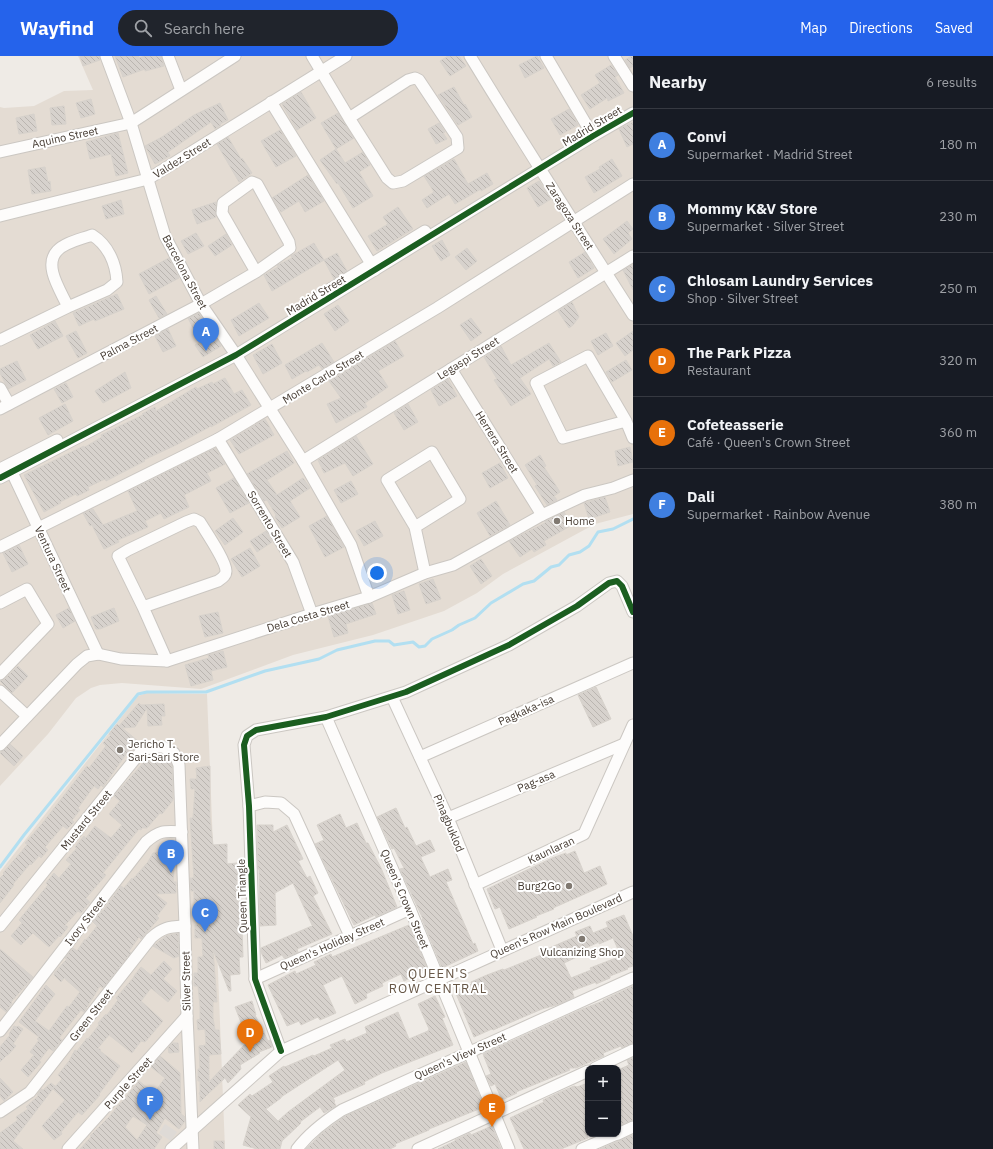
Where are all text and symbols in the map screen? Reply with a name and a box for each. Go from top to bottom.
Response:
search box [118,10,398,46]
text: Wayfind [20,16,94,40]
icon: search [132,17,154,39]
text: Search here [164,19,244,38]
text: Map [800,19,827,37]
text: Directions [849,19,913,37]
text: Saved [935,19,973,37]
text: Nearby [649,71,707,93]
text: 6 results [926,74,977,91]
street label: Madrid Street [560,103,624,149]
street label: Aquino Street [30,123,100,151]
text: Convi [687,127,726,146]
street label: Valdez Street [151,135,214,181]
text: A [658,136,666,153]
text: 180 m [939,136,977,153]
text: Supermarket · Madrid Street [687,146,852,163]
street label: Zaragoza Street [543,180,597,253]
text: Mommy K&V Store [687,199,817,218]
text: B [658,208,666,225]
text: 230 m [939,208,977,225]
text: Supermarket · Silver Street [687,218,844,235]
street label: Barcelona Street [159,232,211,312]
text: Chlosam Laundry Services [687,271,873,290]
street label: Madrid Street [284,272,348,318]
text: C [658,280,666,297]
text: 250 m [939,280,977,297]
text: Shop · Silver Street [687,290,798,307]
pin: A [193,318,219,351]
street label: Palma Street [98,321,161,363]
street label: Legaspi Street [434,333,502,383]
text: The Park Pizza [687,343,791,362]
street label: Monte Carlo Street [280,347,366,407]
text: D [657,352,667,369]
text: 320 m [939,352,977,369]
text: Restaurant [687,362,751,379]
street label: Herrera Street [472,408,522,476]
text: Cofeteasserie [687,415,784,434]
text: E [658,424,666,441]
text: 360 m [939,424,977,441]
text: Café · Queen's Crown Street [687,434,850,451]
text: Dali [687,487,715,506]
street label: Sorrento Street [245,488,296,560]
text: F [658,496,666,513]
text: 380 m [939,496,977,513]
text: Supermarket · Rainbow Avenue [687,506,870,523]
place label: Home [565,514,595,528]
marker: Home [552,516,562,526]
street label: Ventura Street [32,524,74,594]
your location [367,563,387,583]
street label: Dela Costa Street [265,597,351,635]
street label: Pagkaka-isa [496,691,556,729]
place label: Jericho T. Sari-Sari Store [128,737,199,764]
marker: Jericho T. Sari-Sari Store [115,745,125,755]
street label: Pag-asa [515,767,557,795]
street label: Mustard Street [57,787,115,853]
street label: Pinagbuklod [431,792,467,854]
street label: Kaunlaran [525,833,577,867]
pin: B [158,840,184,873]
street label: Queen's Crown Street [378,847,432,951]
street label: Queen Triangle [234,859,250,933]
place label: Burg2Go [518,879,561,893]
marker: Burg2Go [564,881,574,891]
street label: Queen's Row Main Boulevard [488,890,624,962]
street label: Ivory Street [62,894,109,948]
pin: C [192,899,218,932]
street label: Queen's Holiday Street [278,915,387,973]
marker: Vulcanizing Shop [577,934,587,944]
place label: Vulcanizing Shop [540,945,624,959]
street label: Silver Street [178,951,194,1011]
district label: QUEEN'S ROW CENTRAL [389,965,487,997]
street label: Green Street [66,986,116,1044]
pin: D [237,1019,263,1052]
street label: Queen's View Street [412,1029,508,1083]
street label: Purple Street [101,1054,155,1112]
map controls [585,1065,621,1137]
button: + [585,1065,621,1101]
pin: F [137,1087,163,1120]
pin: E [479,1094,505,1127]
button: − [585,1101,621,1137]

